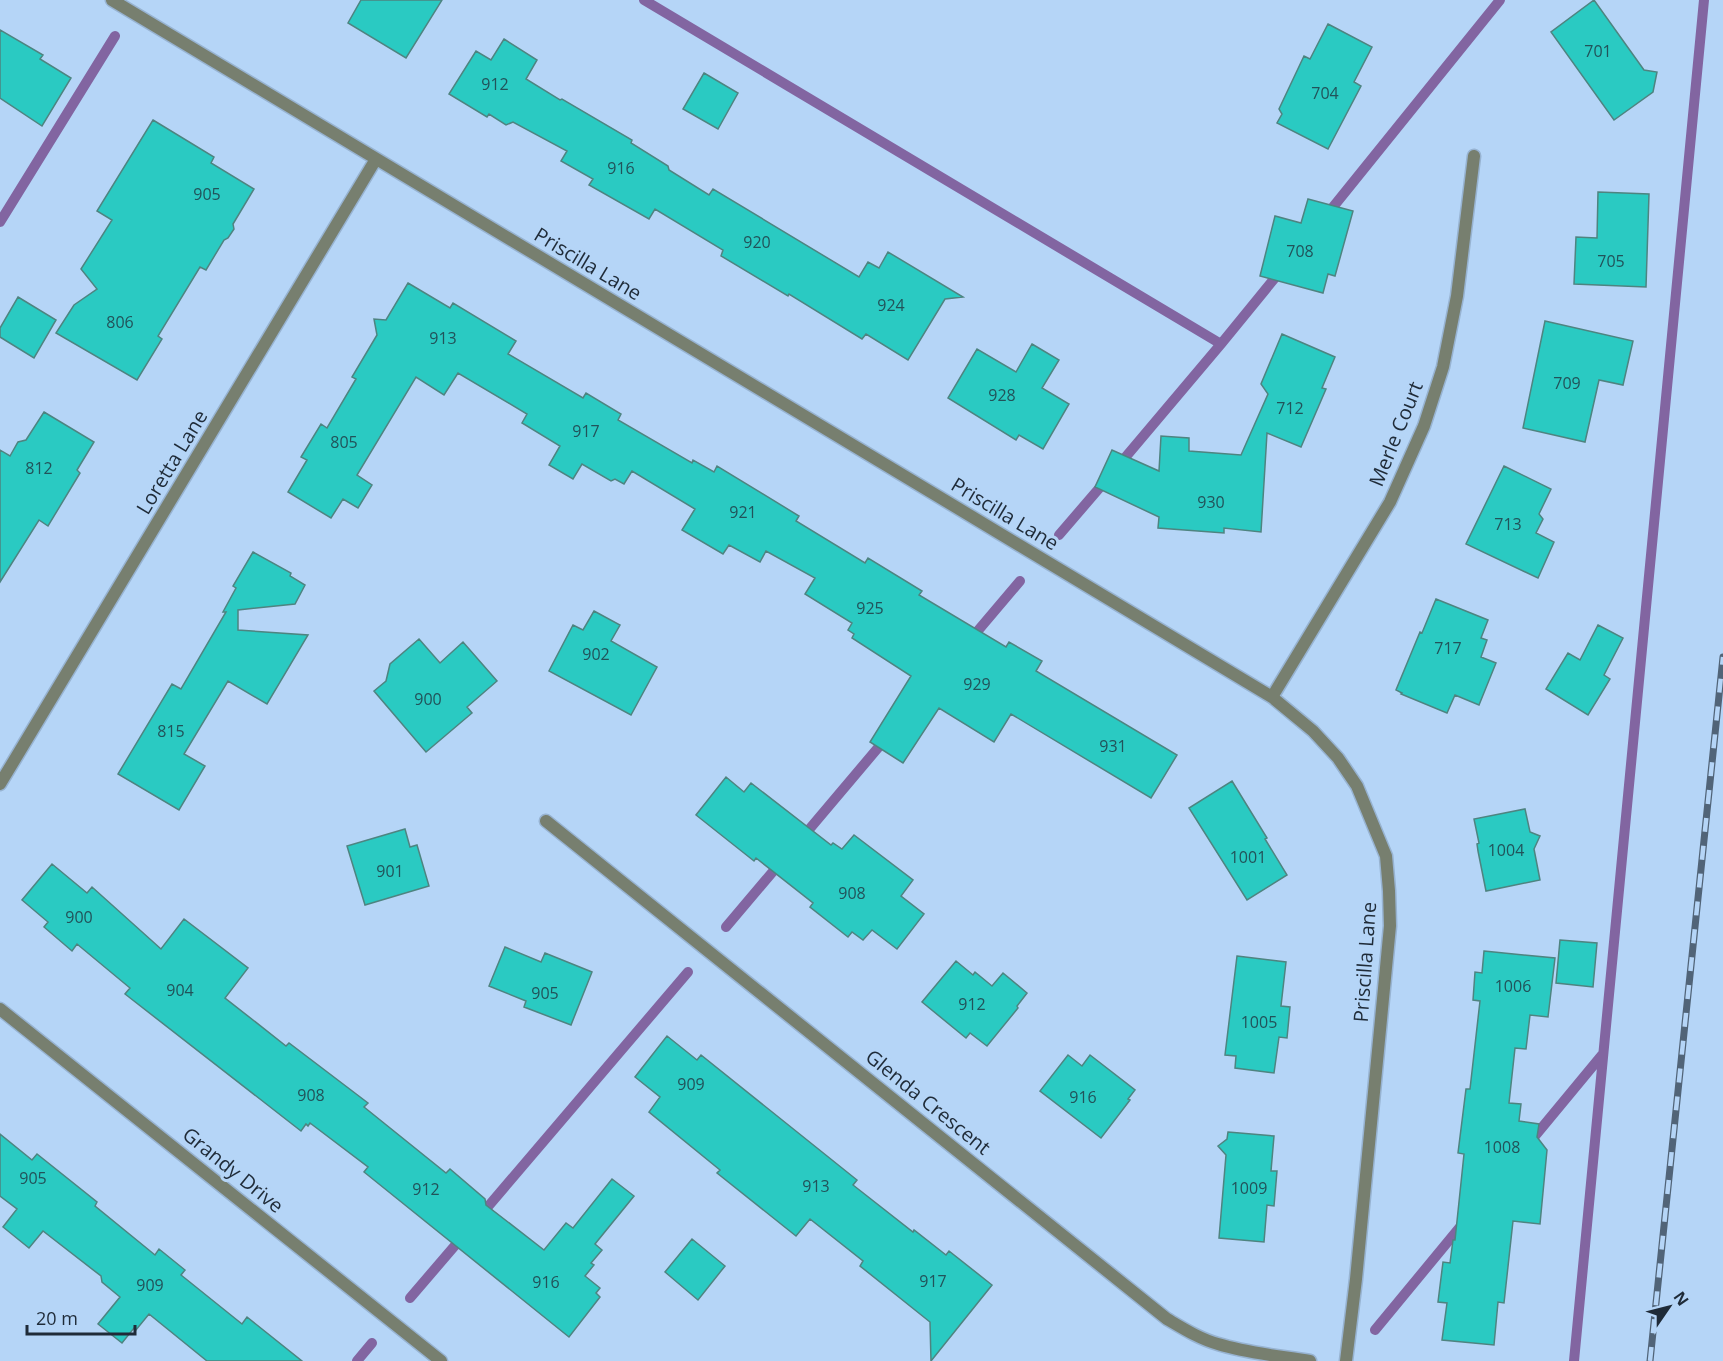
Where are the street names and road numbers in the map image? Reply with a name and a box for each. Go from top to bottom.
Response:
street label: Priscilla Lane [529,221,647,306]
street label: Merle Court [1362,377,1429,490]
street label: Loretta Lane [130,404,213,519]
street label: Priscilla Lane [946,471,1064,556]
street label: Priscilla Lane [1347,901,1382,1023]
street label: Glenda Crescent [860,1043,996,1160]
street label: Grandy Drive [177,1121,289,1219]

